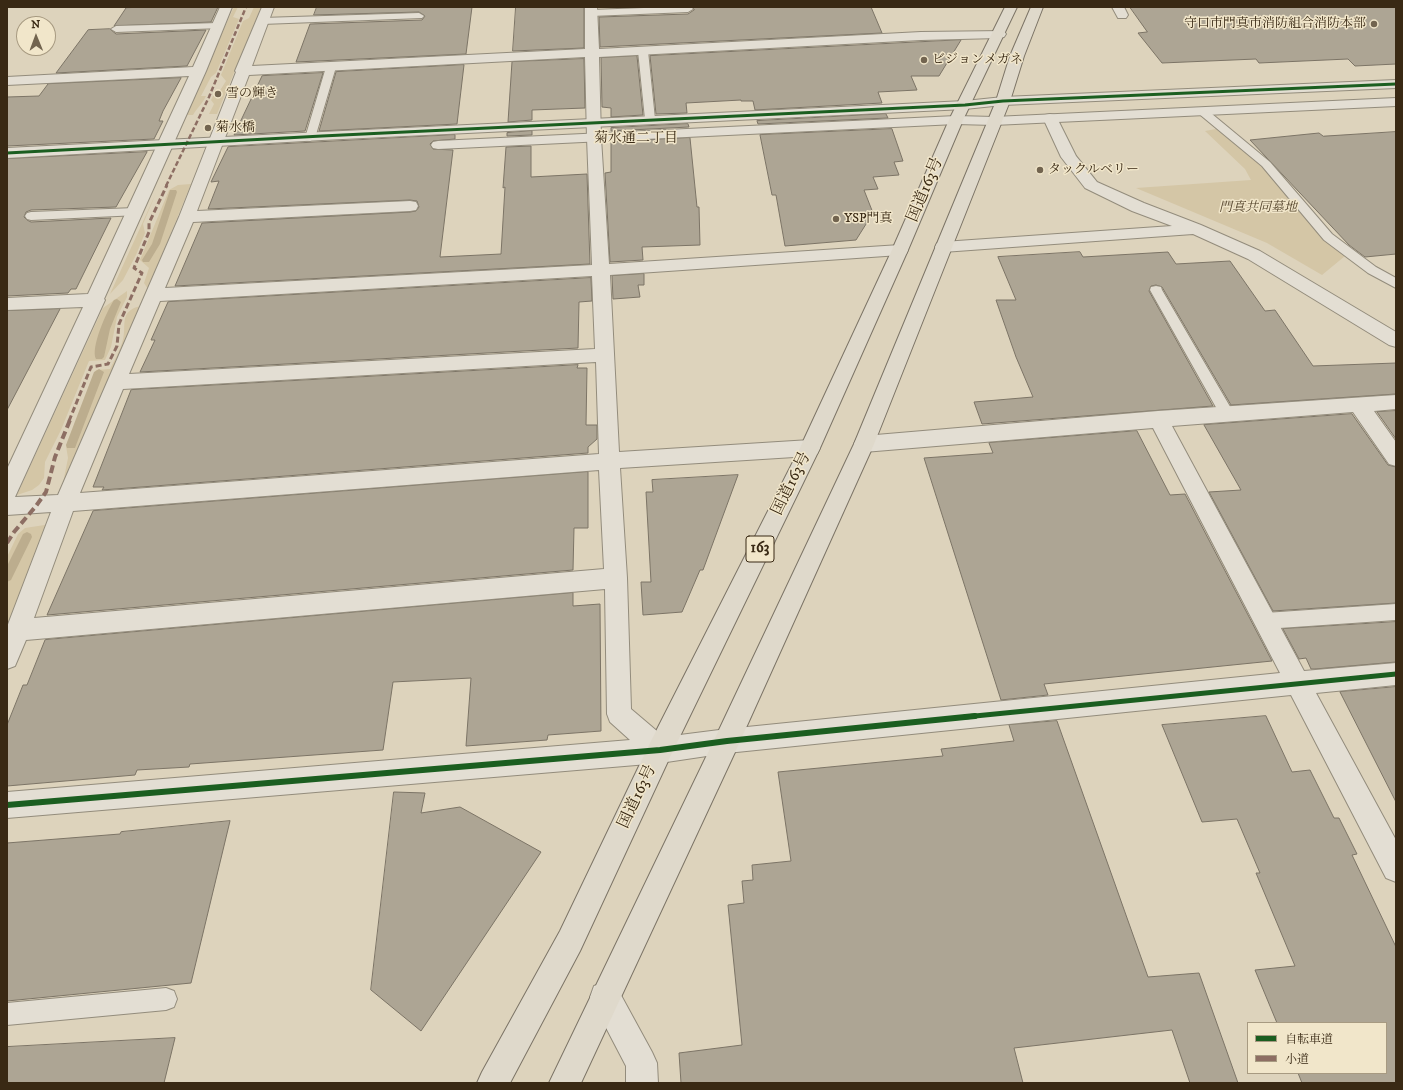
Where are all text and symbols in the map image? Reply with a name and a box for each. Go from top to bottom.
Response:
north arrow [16,16,56,56]
place label: 守口市門真市消防組合消防本部 [1184,16,1366,32]
text: N [31,18,40,32]
marker: 守口市門真市消防組合消防本部 [1369,19,1379,29]
place label: ビジョンメガネ [932,52,1023,68]
marker: ビジョンメガネ [919,55,929,65]
place label: 雪の輝き [226,86,278,102]
marker: 雪の輝き [213,89,223,99]
place label: 菊水橋 [216,120,255,136]
marker: 菊水橋 [203,123,213,133]
district label: 菊水通二丁目 [594,131,678,147]
street label: 国道163号 [904,155,948,225]
place label: タックルベリー [1048,162,1139,178]
marker: タックルベリー [1035,165,1045,175]
park label: 門真共同墓地 [1219,200,1297,216]
place label: YSP門真 [844,211,893,227]
marker: YSP門真 [831,214,841,224]
street label: 国道163号 [768,449,816,519]
road number: 163 [746,536,774,562]
street label: 国道163号 [615,762,661,832]
legend [1247,1022,1387,1074]
text: 自転車道 [1285,1032,1333,1047]
text: 小道 [1285,1052,1309,1067]

